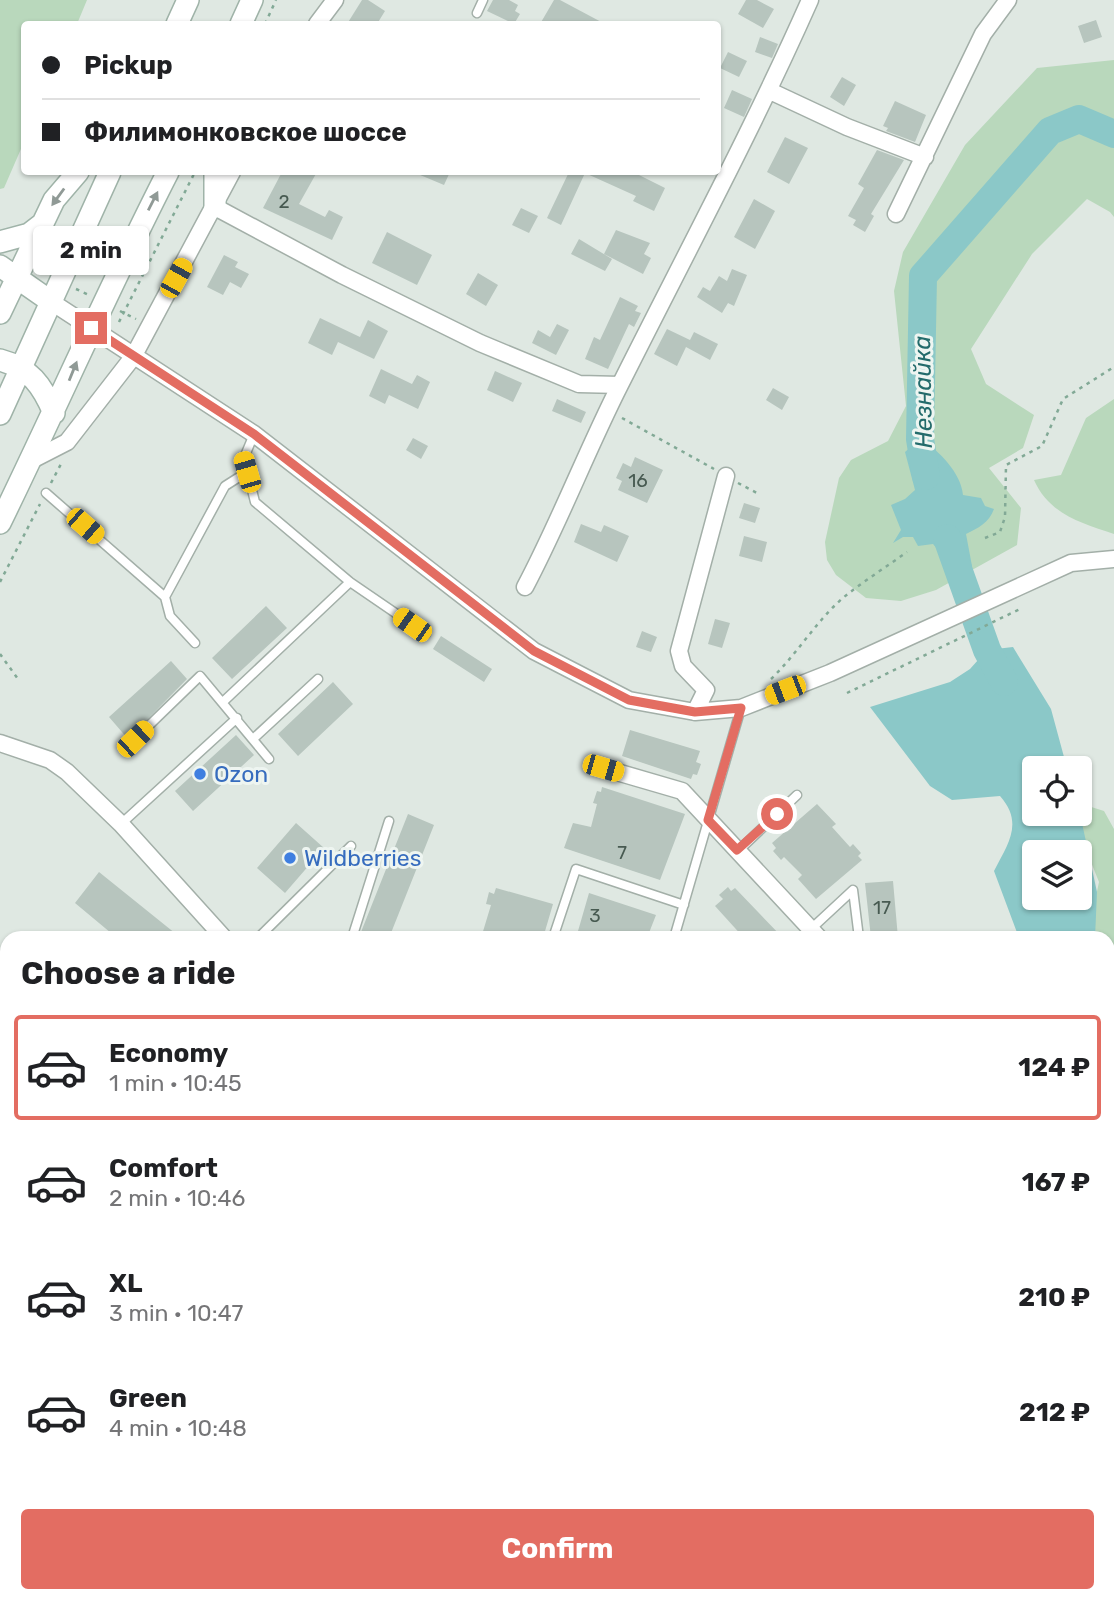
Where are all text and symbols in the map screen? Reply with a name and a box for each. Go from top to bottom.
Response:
text: Pickup [84,50,173,81]
text: Филимонковское шоссе [84,117,407,148]
one-way arrow [51,187,65,206]
house number: 2 [278,190,290,213]
one-way arrow [148,191,159,211]
callout: 2 min [33,226,149,276]
text: 2 min [60,236,122,264]
car [157,255,196,301]
route end [75,312,107,344]
water label: Незнайка [908,335,938,449]
one-way arrow [68,361,79,382]
car [232,449,263,495]
house number: 16 [628,469,648,492]
car [63,504,108,548]
car [389,604,436,646]
car [762,673,809,707]
car [113,717,158,761]
car [580,752,627,784]
map controls [1022,756,1092,910]
button: locate [1022,756,1092,826]
place label: Ozon [214,760,268,788]
marker: Ozon [192,766,208,782]
route start [761,798,793,830]
button: layers [1022,840,1092,910]
house number: 7 [617,841,627,864]
place label: Wildberries [304,844,421,872]
marker: Wildberries [282,850,298,866]
house number: 17 [873,896,891,919]
house number: 3 [589,904,601,927]
text: Choose a ride [21,954,235,992]
icon: car [25,1036,88,1099]
text: Economy [109,1038,228,1069]
text: 124 ₽ [1018,1052,1090,1083]
text: 1 min · 10:45 [109,1069,242,1097]
icon: car [25,1151,88,1214]
text: Comfort [109,1153,218,1184]
text: 167 ₽ [1022,1167,1090,1198]
text: 2 min · 10:46 [109,1184,245,1212]
icon: car [25,1266,88,1329]
text: XL [109,1268,142,1299]
text: 210 ₽ [1018,1282,1090,1313]
text: 3 min · 10:47 [109,1299,243,1327]
icon: car [25,1381,88,1444]
text: Green [109,1383,187,1414]
text: 212 ₽ [1019,1397,1090,1428]
text: 4 min · 10:48 [109,1414,247,1442]
button: Confirm [21,1509,1094,1589]

